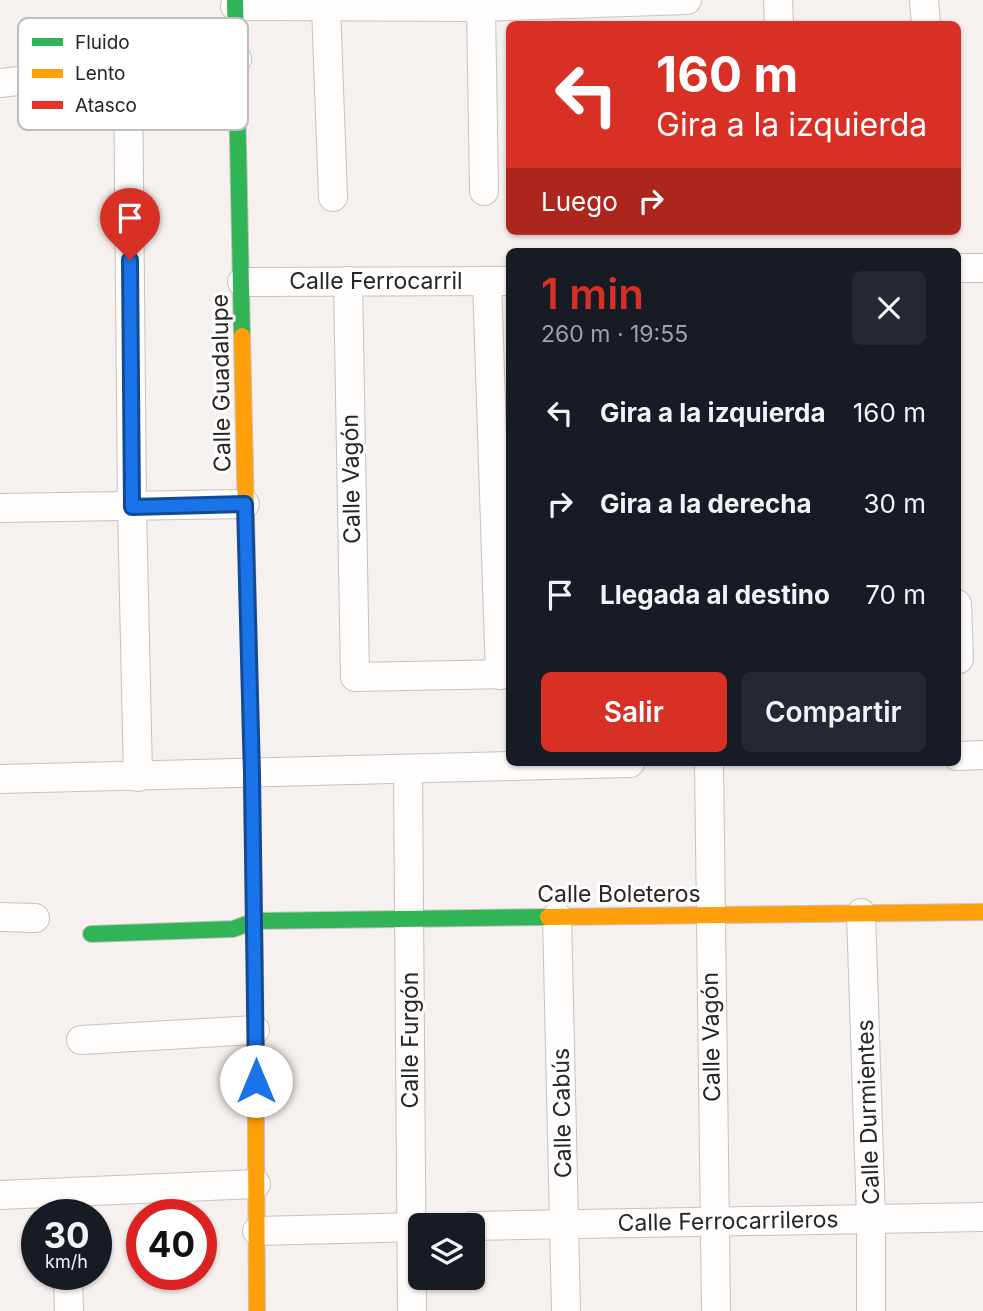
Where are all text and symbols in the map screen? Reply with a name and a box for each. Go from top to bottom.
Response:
legend [18,18,248,130]
text: Fluido [75,31,130,54]
text: 160 m [656,45,798,104]
icon: left [541,49,632,140]
text: Lento [75,62,125,85]
text: Atasco [75,94,137,117]
text: Gira a la izquierda [656,105,927,144]
icon: right [632,182,670,220]
text: Luego [541,186,618,217]
pin [100,188,160,260]
icon: arrive [111,199,149,237]
street label: Calle Ferrocarril [289,267,463,295]
text: 1 min [541,268,644,319]
button: close [852,271,926,345]
street label: Calle Guadalupe [205,294,237,472]
text: 260 m · 19:55 [541,320,688,348]
icon: left [541,394,579,432]
text: Gira a la izquierda [600,397,826,428]
text: 160 m [853,397,926,428]
street label: Calle Vagón [336,414,366,544]
icon: right [541,485,579,523]
text: Gira a la derecha [600,488,812,519]
text: 30 m [863,488,926,519]
icon: arrive [541,576,579,614]
text: Llegada al destino [600,579,830,610]
text: 70 m [865,579,926,610]
button: Salir [541,672,727,752]
button: Compartir [741,672,926,752]
street label: Calle Boleteros [537,880,701,908]
street label: Calle Furgón [396,972,424,1108]
street label: Calle Vagón [696,972,726,1102]
street label: Calle Durmientes [851,1019,885,1205]
position arrow [219,1044,293,1118]
street label: Calle Cabús [547,1048,577,1178]
speed limit sign: 40 [126,1199,217,1290]
street label: Calle Ferrocarrileros [617,1205,839,1237]
map controls [408,1213,485,1290]
button: layers [408,1213,485,1290]
text: 30 [43,1214,90,1256]
text: km/h [45,1251,88,1272]

